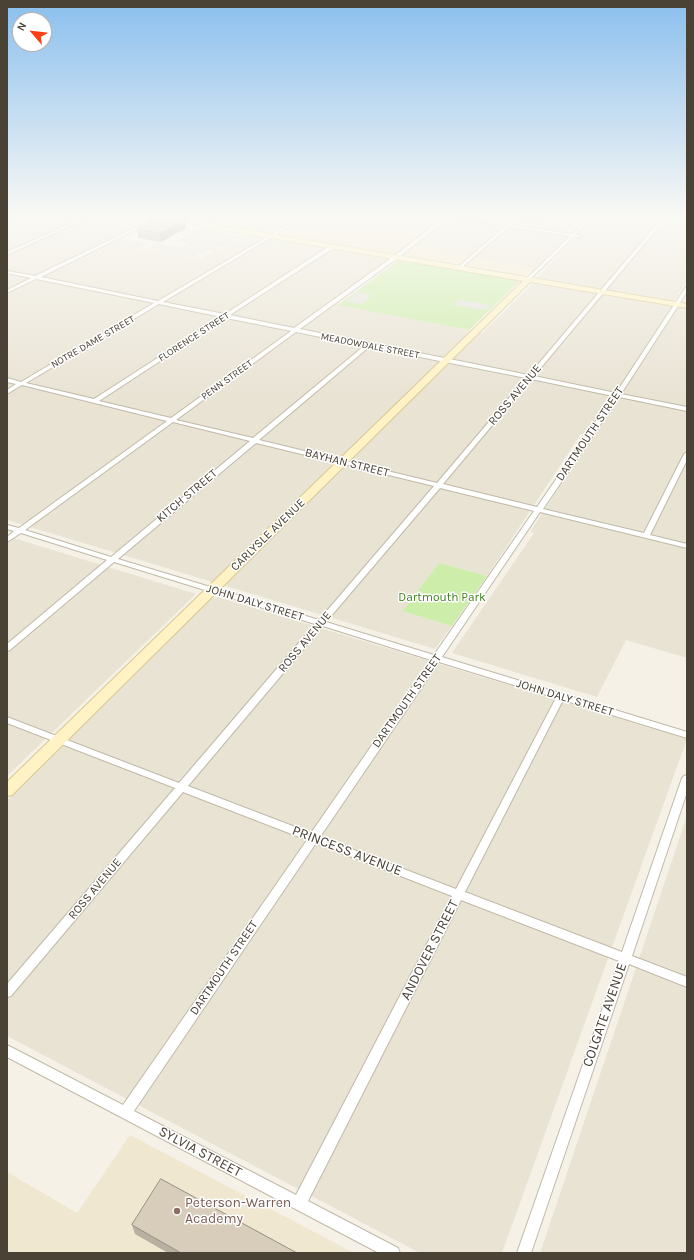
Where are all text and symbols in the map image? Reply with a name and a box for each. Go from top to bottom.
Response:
north arrow [12,12,52,52]
text: N [14,20,29,33]
street label: FLORENCE STREET [156,310,232,364]
street label: NOTRE DAME STREET [49,313,137,371]
street label: MEADOWDALE STREET [320,331,420,361]
street label: PENN STREET [199,357,255,403]
street label: ROSS AVENUE [485,362,545,428]
street label: DARTMOUTH STREET [553,384,627,484]
street label: BAYHAN STREET [303,446,391,480]
street label: KITCH STREET [154,466,220,526]
street label: CARLYSLE AVENUE [228,496,308,574]
street label: JOHN DALY STREET [205,581,305,625]
park label: Dartmouth Park [398,591,486,605]
street label: ROSS AVENUE [275,609,335,675]
street label: DARTMOUTH STREET [369,651,445,751]
street label: JOHN DALY STREET [515,676,615,720]
street label: PRINCESS AVENUE [290,822,404,880]
street label: ROSS AVENUE [65,856,125,922]
street label: ANDOVER STREET [397,897,463,1003]
street label: DARTMOUTH STREET [187,918,261,1018]
street label: COLGATE AVENUE [579,961,631,1069]
street label: SYLVIA STREET [156,1123,244,1181]
place label: Peterson-Warren Academy [185,1195,291,1228]
marker: Peterson-Warren Academy [172,1206,182,1216]

